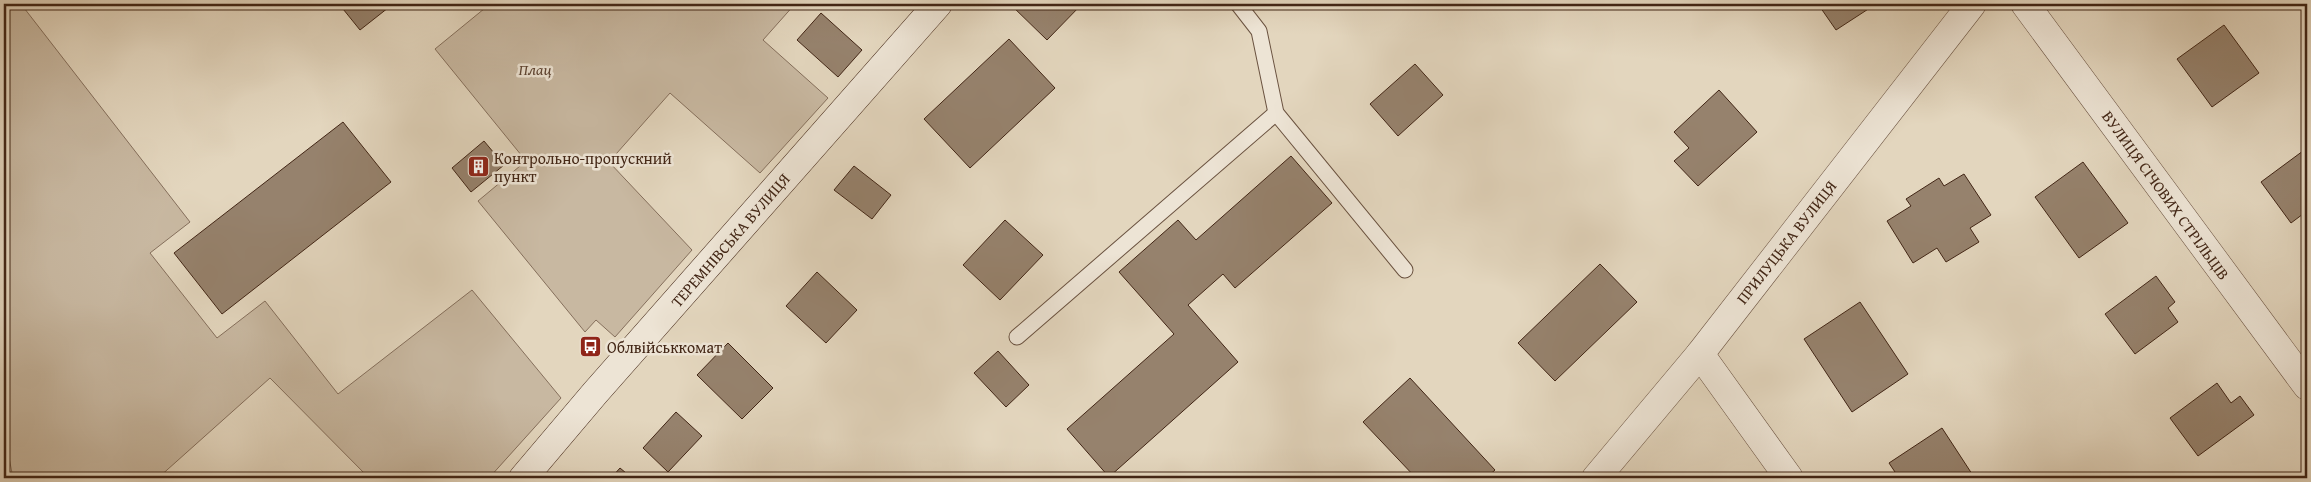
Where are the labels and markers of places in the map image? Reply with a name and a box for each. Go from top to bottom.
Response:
place label: Контрольно-пропускний пункт [494,146,672,188]
building icon: Контрольно-пропускний пункт [466,155,490,179]
bus stop icon: Облвійськкомат [579,335,603,359]
place label: Облвійськкомат [607,335,722,359]

